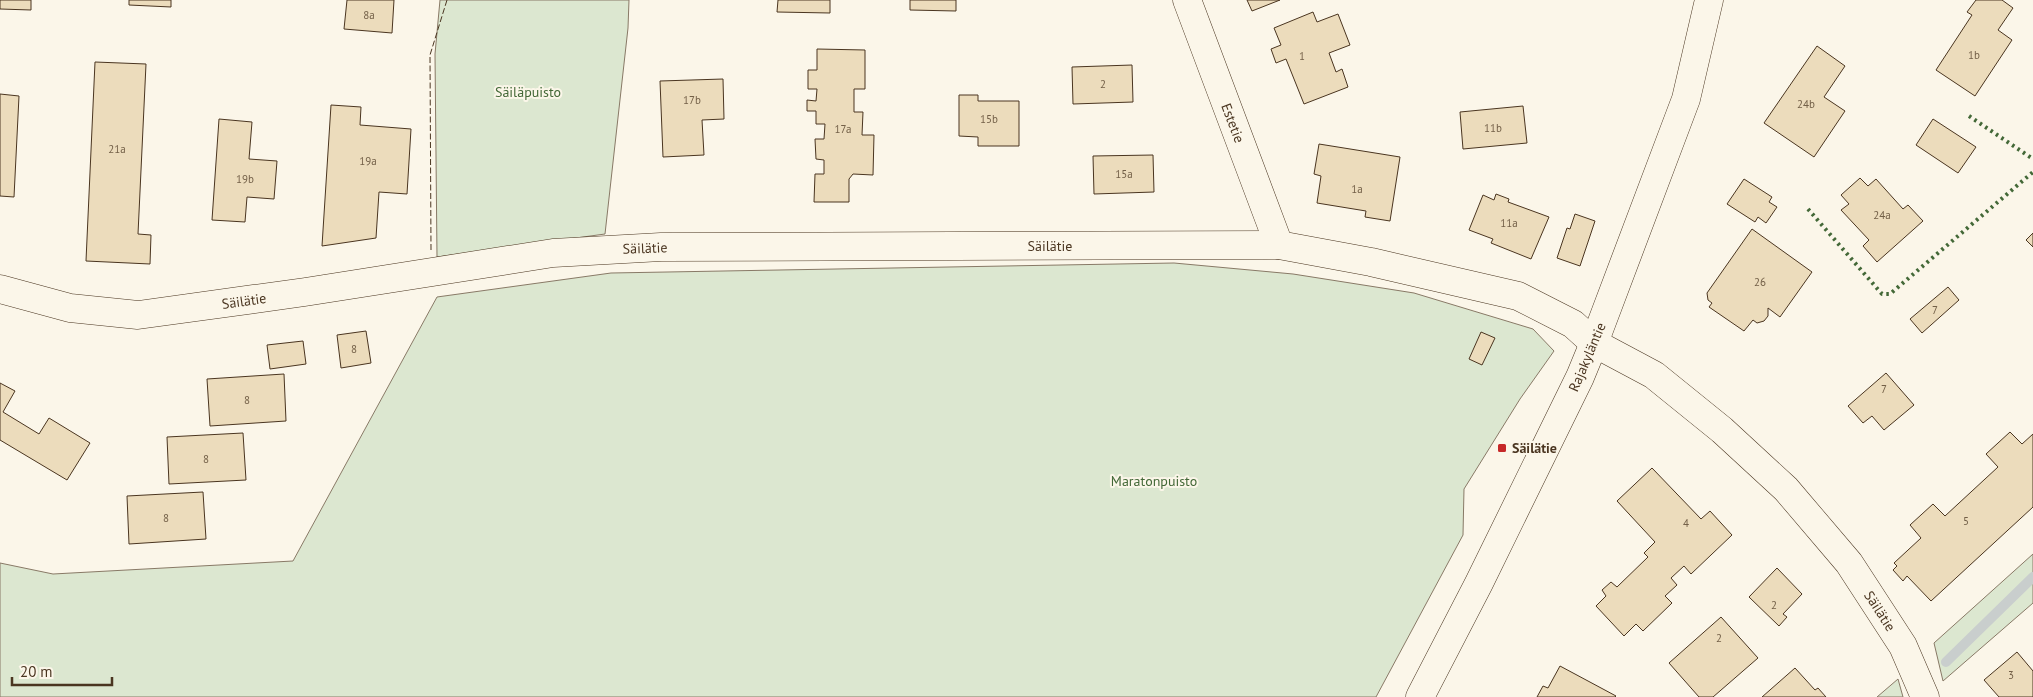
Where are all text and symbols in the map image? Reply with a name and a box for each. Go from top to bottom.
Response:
house number: 8a [363,8,375,22]
house number: 1b [1968,48,1980,62]
house number: 1 [1299,49,1305,63]
house number: 2 [1100,77,1106,91]
park label: Säiläpuisto [495,83,561,101]
house number: 17b [683,93,701,107]
house number: 24b [1797,97,1815,111]
street label: Estetie [1217,101,1249,145]
house number: 15b [980,112,998,126]
house number: 11b [1484,121,1502,135]
house number: 17a [835,122,851,136]
house number: 21a [108,142,126,156]
house number: 19a [359,154,377,168]
house number: 15a [1115,167,1133,181]
house number: 19b [236,172,254,186]
house number: 1a [1351,182,1363,196]
house number: 24a [1873,208,1891,222]
house number: 11a [1500,216,1518,230]
street label: Säilätie [1028,237,1072,255]
street label: Säilätie [622,238,668,258]
house number: 26 [1754,275,1766,289]
street label: Säilätie [221,289,267,313]
house number: 7 [1932,303,1938,317]
street label: Rajakyläntie [1564,320,1610,394]
house number: 8 [351,342,357,356]
house number: 7 [1881,382,1887,396]
house number: 8 [244,393,250,407]
place label: Säilätie [1512,439,1557,457]
marker: Säilätie [1496,442,1508,454]
house number: 8 [203,452,209,466]
park label: Maratonpuisto [1111,472,1197,490]
house number: 8 [163,511,169,525]
house number: 5 [1963,514,1969,528]
house number: 4 [1683,516,1689,530]
street label: Säilätie [1860,587,1900,635]
house number: 2 [1771,598,1777,612]
house number: 2 [1716,631,1722,645]
scale bar [12,654,112,686]
text: 20 m [20,662,53,681]
house number: 3 [2008,668,2014,682]

